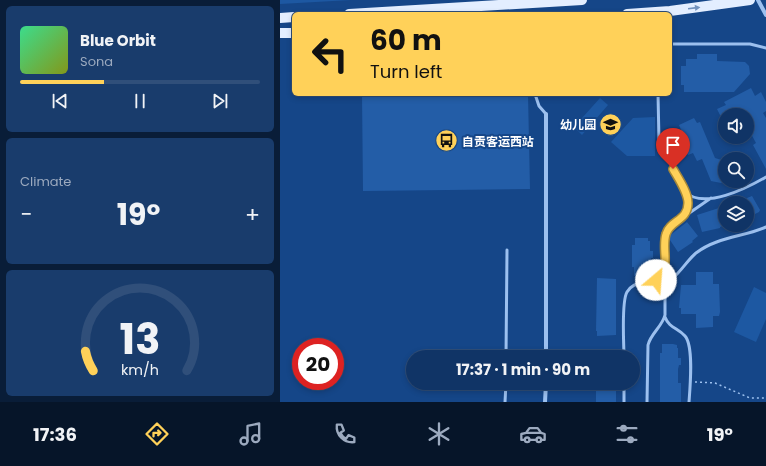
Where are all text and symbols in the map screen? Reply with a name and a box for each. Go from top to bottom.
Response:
one-way arrow [688,5,700,12]
text: 60 m [370,21,442,60]
icon: left [304,28,356,80]
text: Blue Orbit [80,30,156,51]
text: Sona [80,52,113,71]
text: Turn left [370,59,442,84]
icon: previous [49,90,71,112]
icon: pause [129,90,151,112]
icon: next [209,90,231,112]
map controls [718,108,754,232]
button: sound [718,108,754,144]
school or university icon: 幼儿园 [598,111,624,137]
place label: 幼儿园 [560,116,596,133]
bus stop icon: 自贡客运西站 [433,128,459,154]
pin [656,128,690,169]
place label: 自贡客运西站 [462,133,534,150]
icon: arrive [662,134,684,156]
button: search [718,152,754,188]
text: Climate [20,172,71,191]
text: 19° [117,193,160,236]
button: layers [718,196,754,232]
text: − [20,199,32,230]
text: + [245,199,260,230]
position arrow [635,259,677,301]
text: 13 [120,310,160,369]
speed limit sign: 20 [292,338,344,390]
text: 17:37 · 1 min · 90 m [456,359,590,380]
text: km/h [121,360,159,380]
icon: directions [143,420,171,448]
icon: music [237,420,265,448]
icon: phone [331,420,359,448]
icon: climate [425,420,453,448]
icon: car [519,420,547,448]
icon: filters [613,420,641,448]
text: 17:36 [33,422,77,447]
text: 19° [707,422,733,447]

